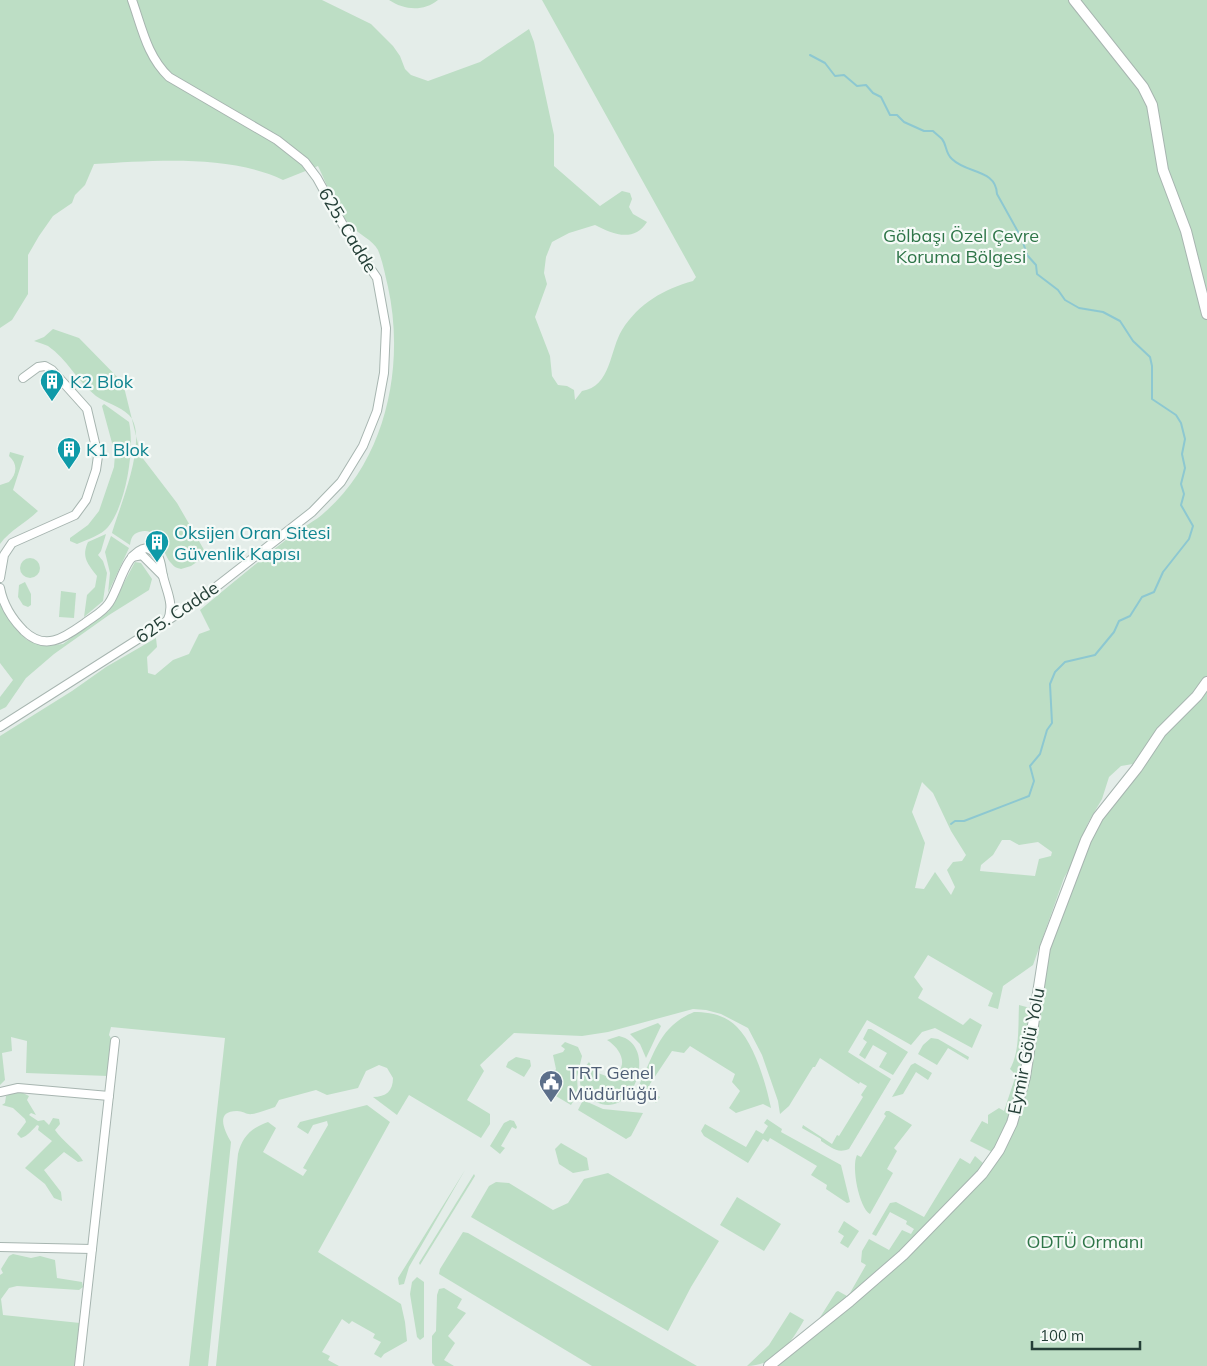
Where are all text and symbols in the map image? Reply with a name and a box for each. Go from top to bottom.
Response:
street label: 625. Cadde [314,183,382,277]
park label: Gölbaşı Özel Çevre Koruma Bölgesi [883,224,1039,268]
building icon: K2 Blok [39,368,65,402]
place label: K2 Blok [70,370,134,393]
building icon: K1 Blok [56,436,82,470]
place label: K1 Blok [86,438,150,461]
place label: Oksijen Oran Sitesi Güvenlik Kapısı [174,521,331,565]
building icon: Oksijen Oran Sitesi Güvenlik Kapısı [144,529,170,563]
street label: 625. Cadde [131,576,223,648]
street label: Eymir Gölü Yolu [1002,986,1050,1116]
place label: TRT Genel Müdürlüğü [568,1061,657,1105]
public building icon: TRT Genel Müdürlüğü [538,1069,564,1103]
park label: ODTÜ Ormanı [1026,1230,1144,1253]
scale bar [1032,1318,1140,1350]
text: 100 m [1040,1326,1084,1345]

